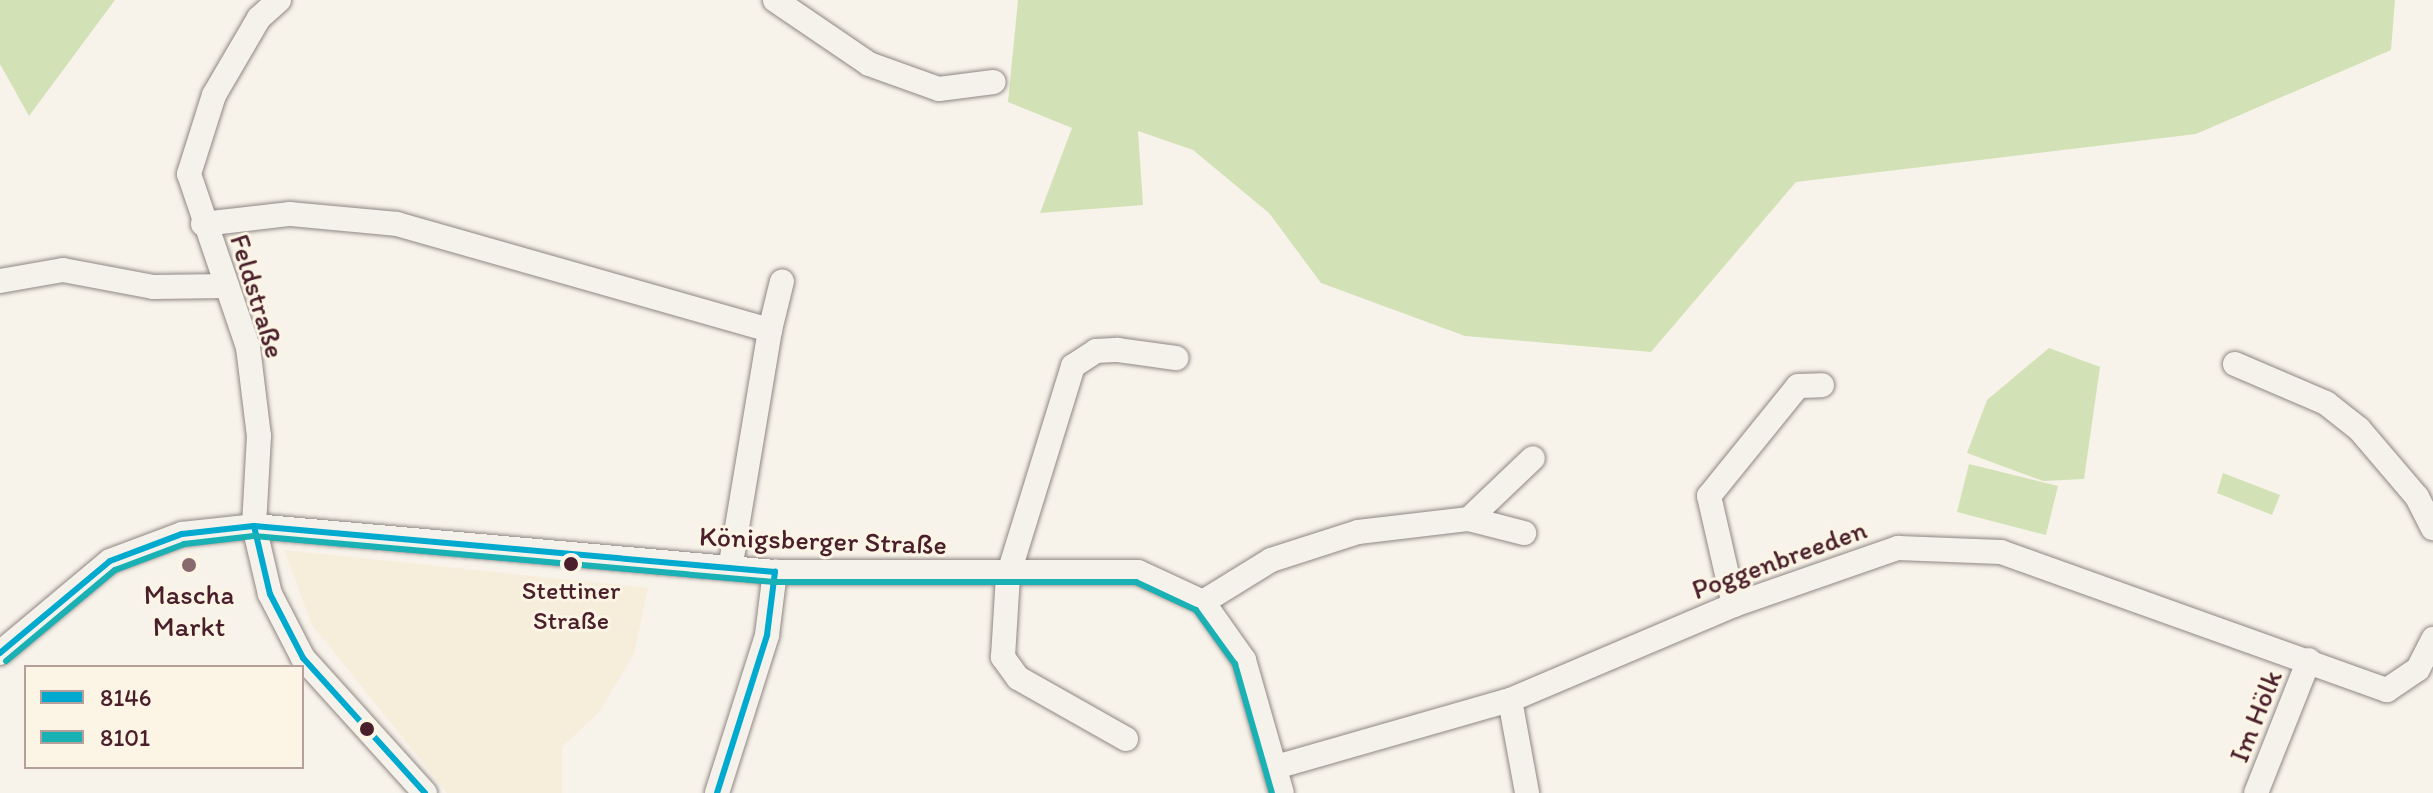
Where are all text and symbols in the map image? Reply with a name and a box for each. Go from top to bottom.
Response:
street label: Feldstraße [223,230,293,362]
street label: Poggenbreeden [1687,512,1871,606]
street label: Königsberger Straße [699,519,947,561]
marker: Mascha Markt [180,556,198,574]
marker: Stettiner Straße [563,556,579,572]
place label: Stettiner Straße [522,575,620,636]
place label: Mascha Markt [144,577,234,643]
legend [24,665,304,769]
street label: Im Hölk [2221,665,2289,767]
text: 8146 [100,683,151,712]
unlabelled marker [359,721,375,737]
text: 8101 [100,723,150,752]

